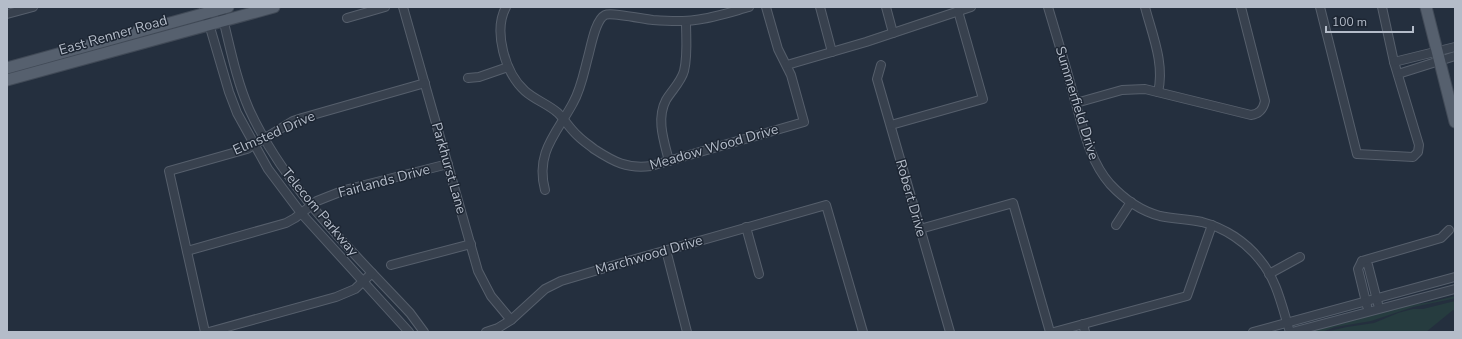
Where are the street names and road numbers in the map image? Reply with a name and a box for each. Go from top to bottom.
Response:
street label: East Renner Road [57,10,169,60]
street label: Summerfield Drive [1051,44,1103,162]
street label: Elmsted Drive [230,106,318,160]
street label: Parkhurst Lane [427,120,471,216]
street label: Meadow Wood Drive [647,120,781,174]
street label: Robert Drive [891,157,931,239]
street label: Fairlands Drive [336,160,432,202]
street label: Telecom Parkway [277,164,363,261]
street label: Marchwood Drive [593,231,705,279]

